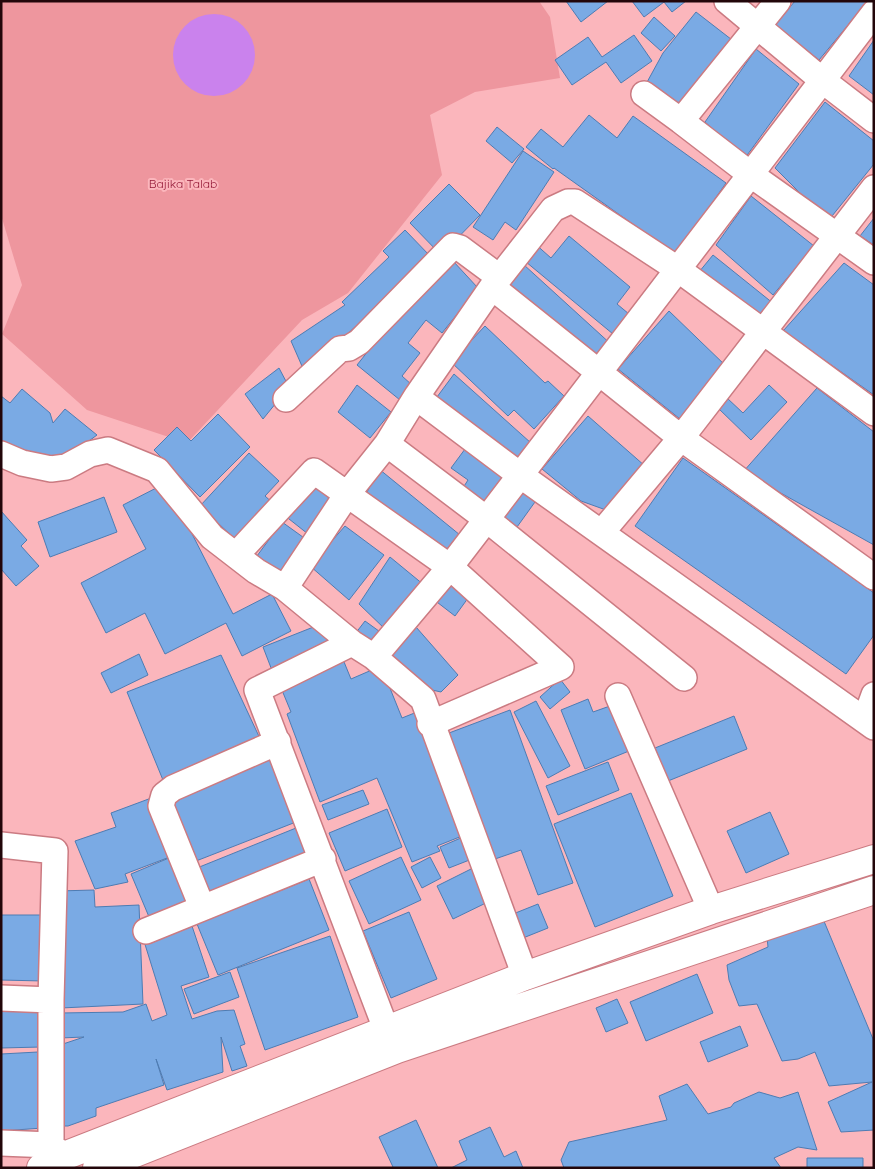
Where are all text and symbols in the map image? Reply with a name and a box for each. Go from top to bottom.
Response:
park label: Bajika Talab [149,176,217,191]

